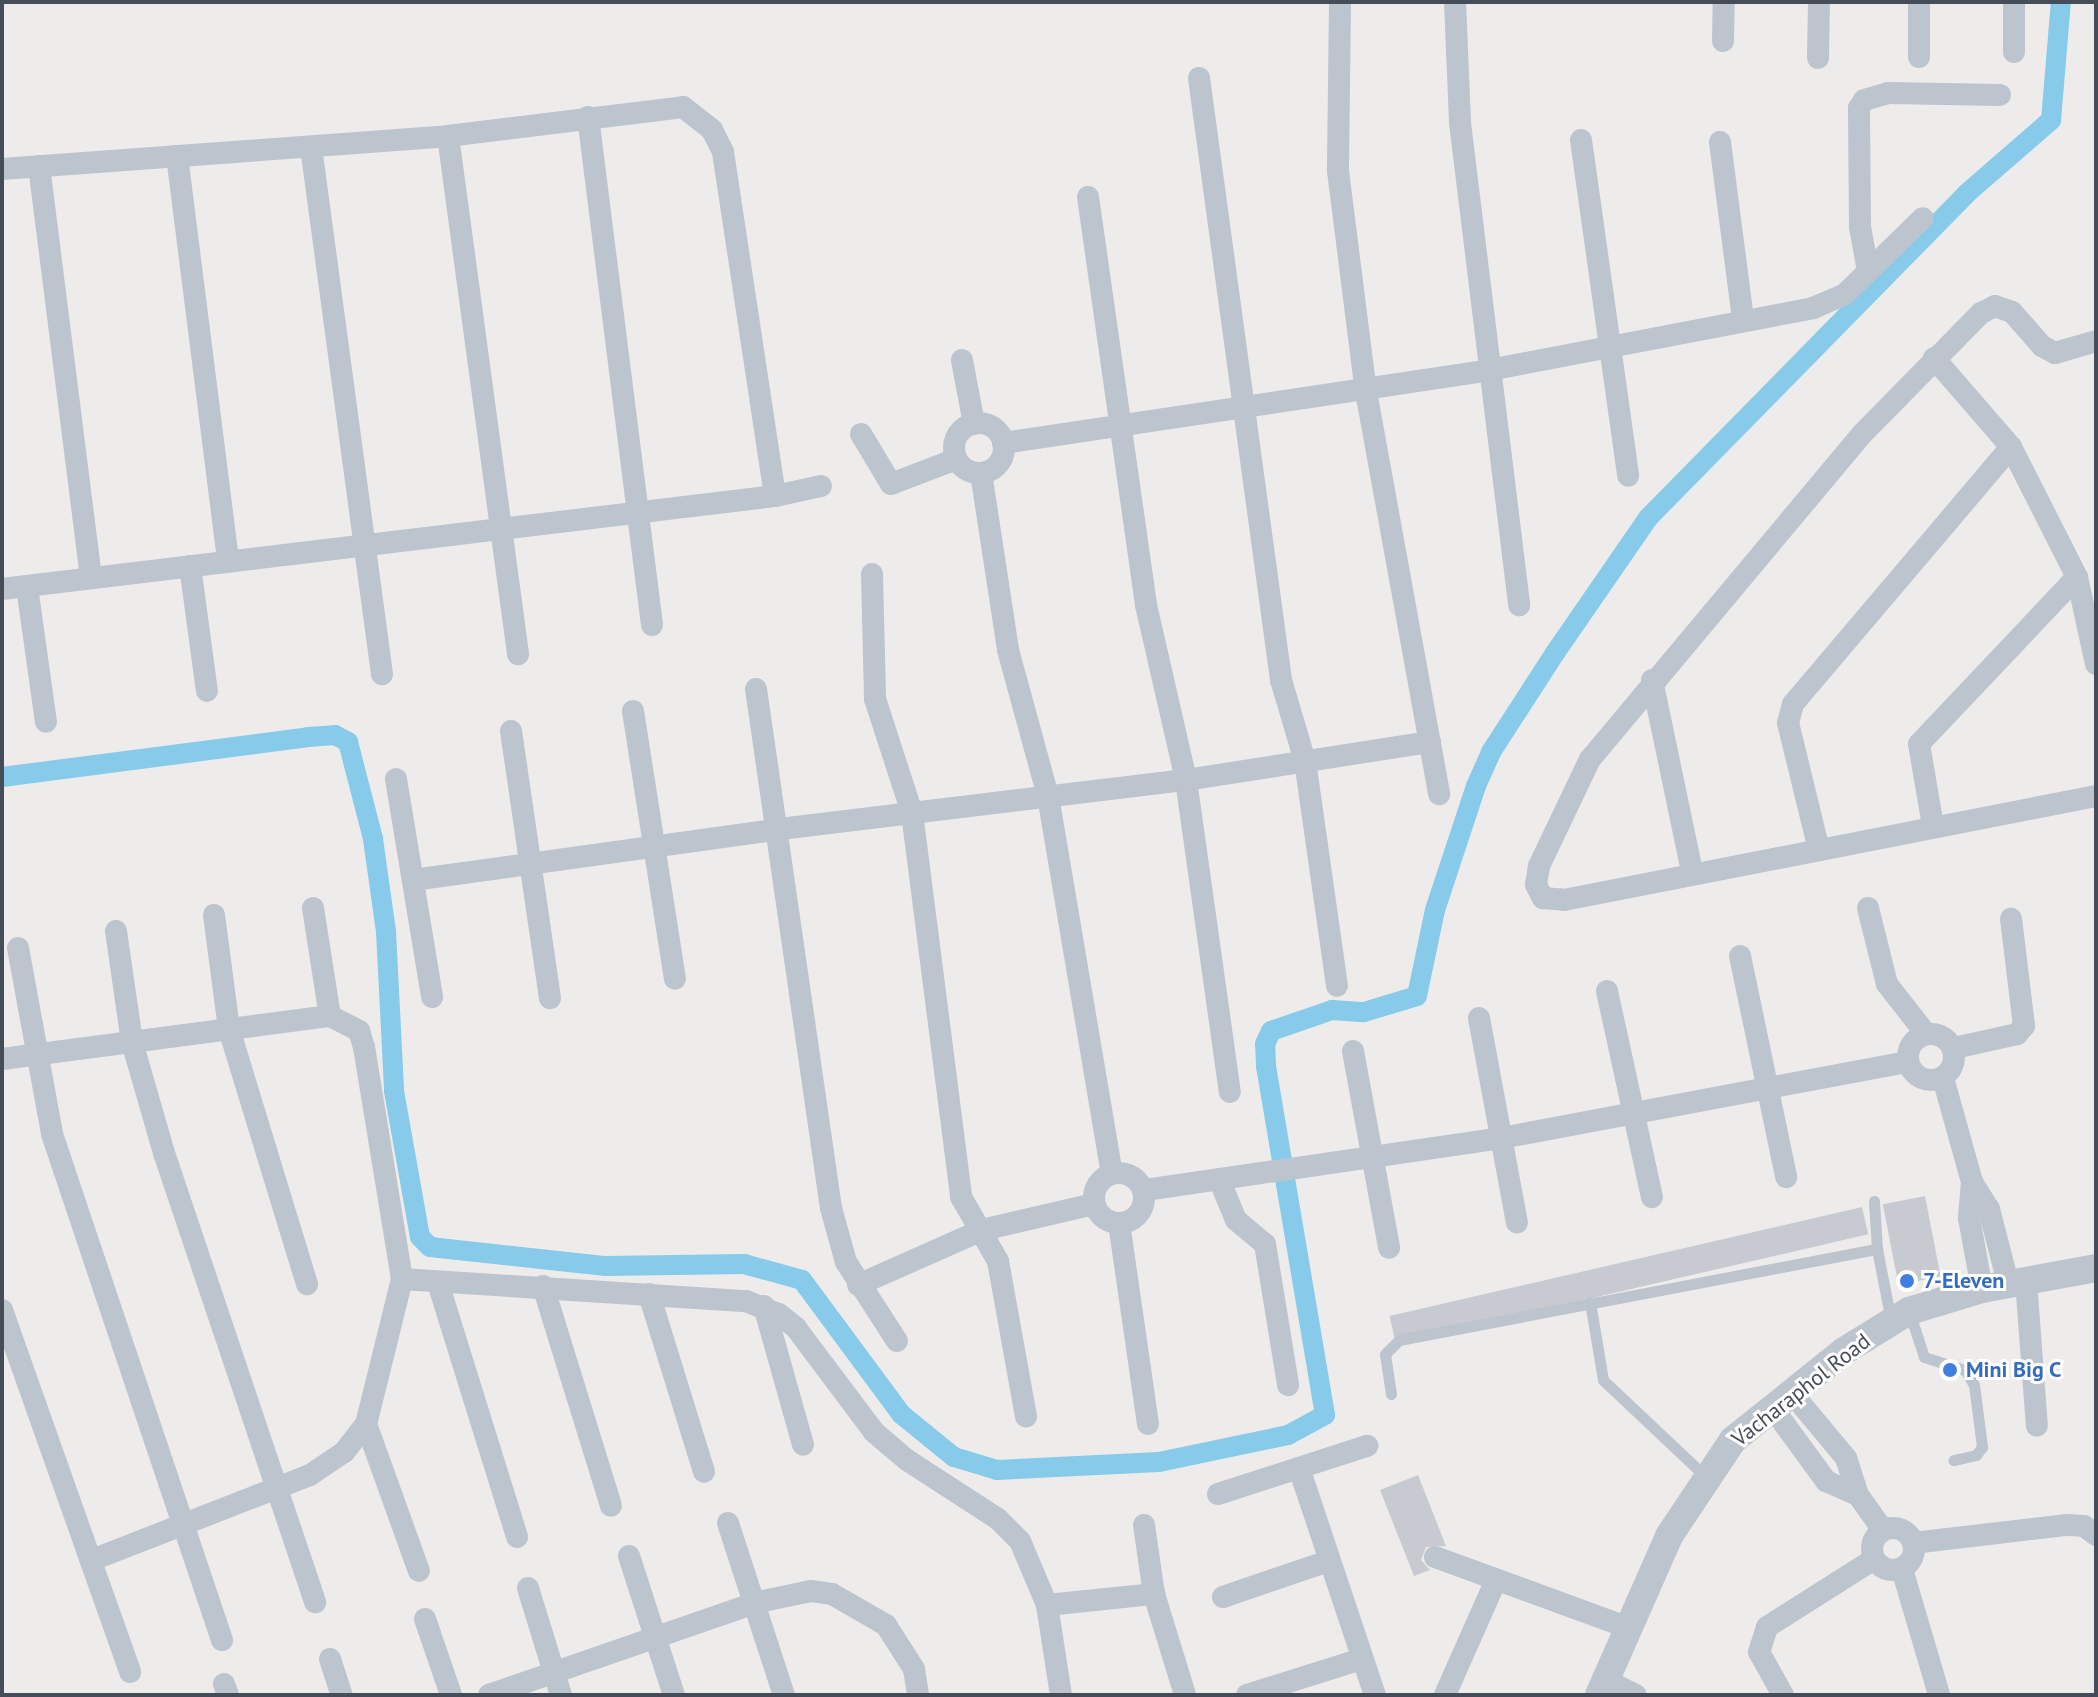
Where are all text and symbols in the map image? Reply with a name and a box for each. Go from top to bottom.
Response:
place label: 7-Eleven [1923,1268,2004,1294]
marker: 7-Eleven [1898,1272,1916,1290]
street label: Vacharaphol Road [1727,1328,1875,1452]
place label: Mini Big C [1966,1357,2062,1383]
marker: Mini Big C [1941,1361,1959,1379]

